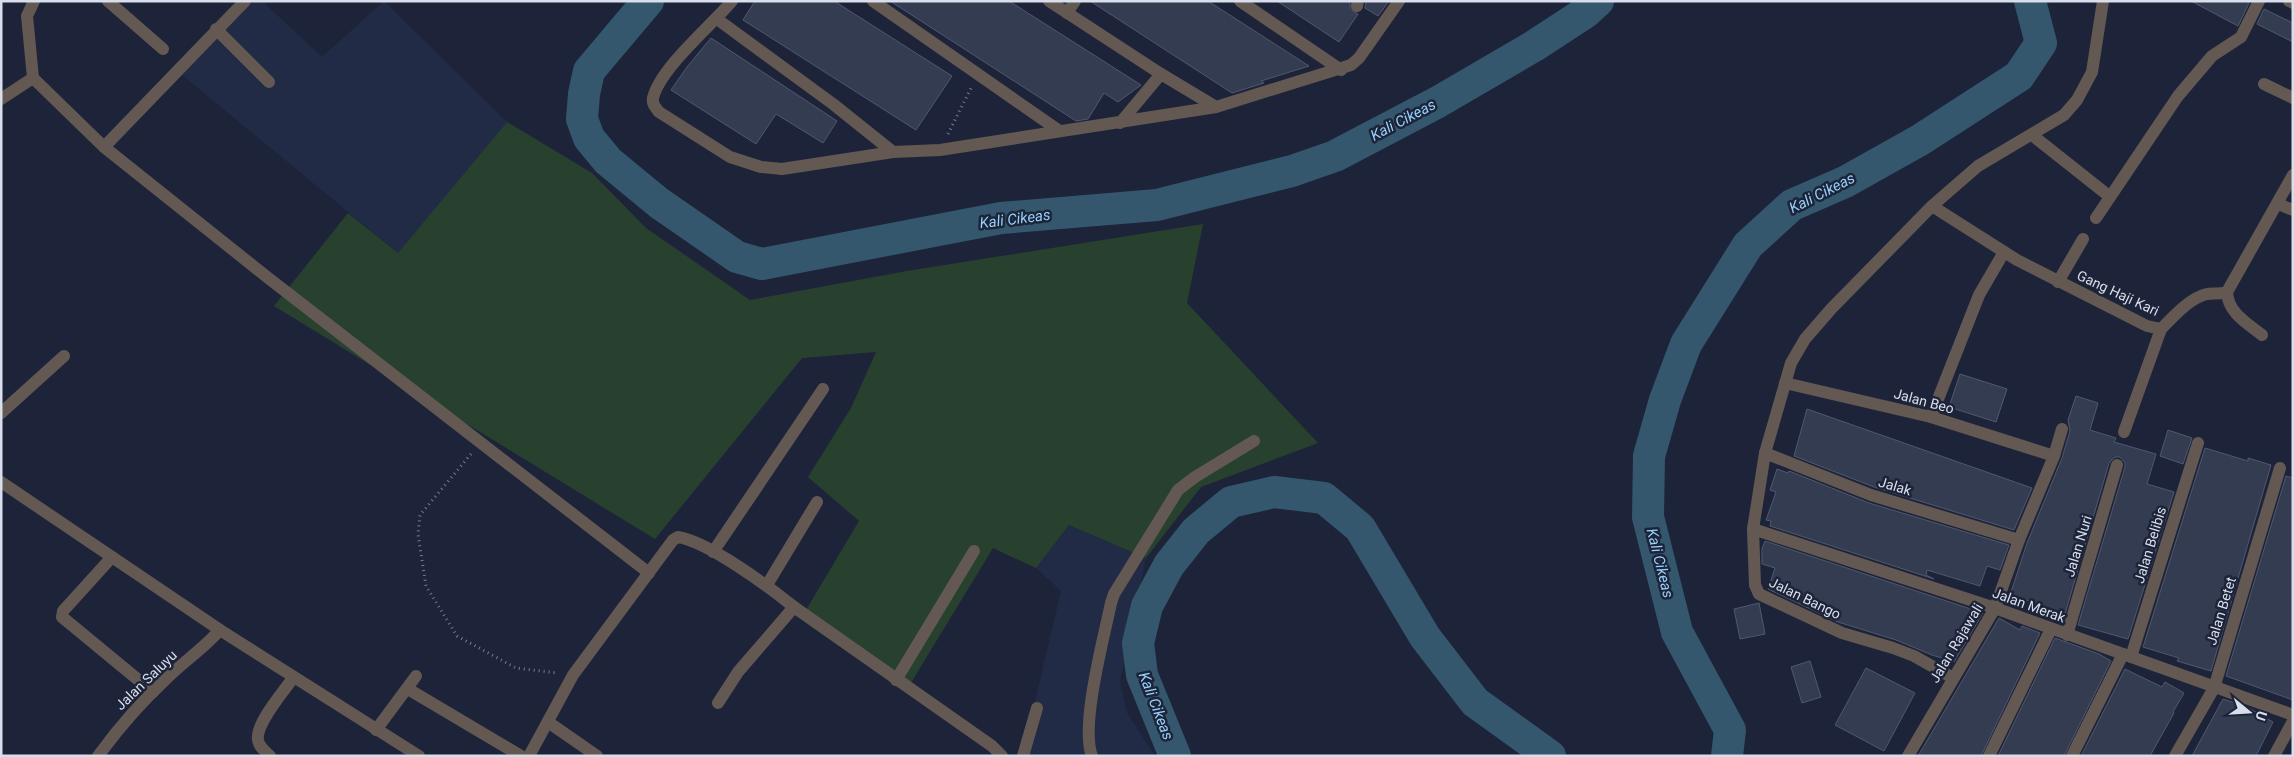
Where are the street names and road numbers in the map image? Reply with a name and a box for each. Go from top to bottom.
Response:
street label: Gang Haji Kari [2074,267,2162,319]
street label: Jalan Beo [1892,385,1956,417]
street label: Jalak [1877,473,1914,499]
street label: Jalan Belibis [2131,505,2169,585]
street label: Jalan Nuri [2061,513,2095,579]
street label: Jalan Bango [1767,574,1843,622]
street label: Jalan Betet [2203,575,2239,647]
street label: Jalan Merak [1990,584,2068,626]
street label: Jalan Rajawali [1926,600,1986,686]
street label: Jalan Saluyu [112,647,180,713]

